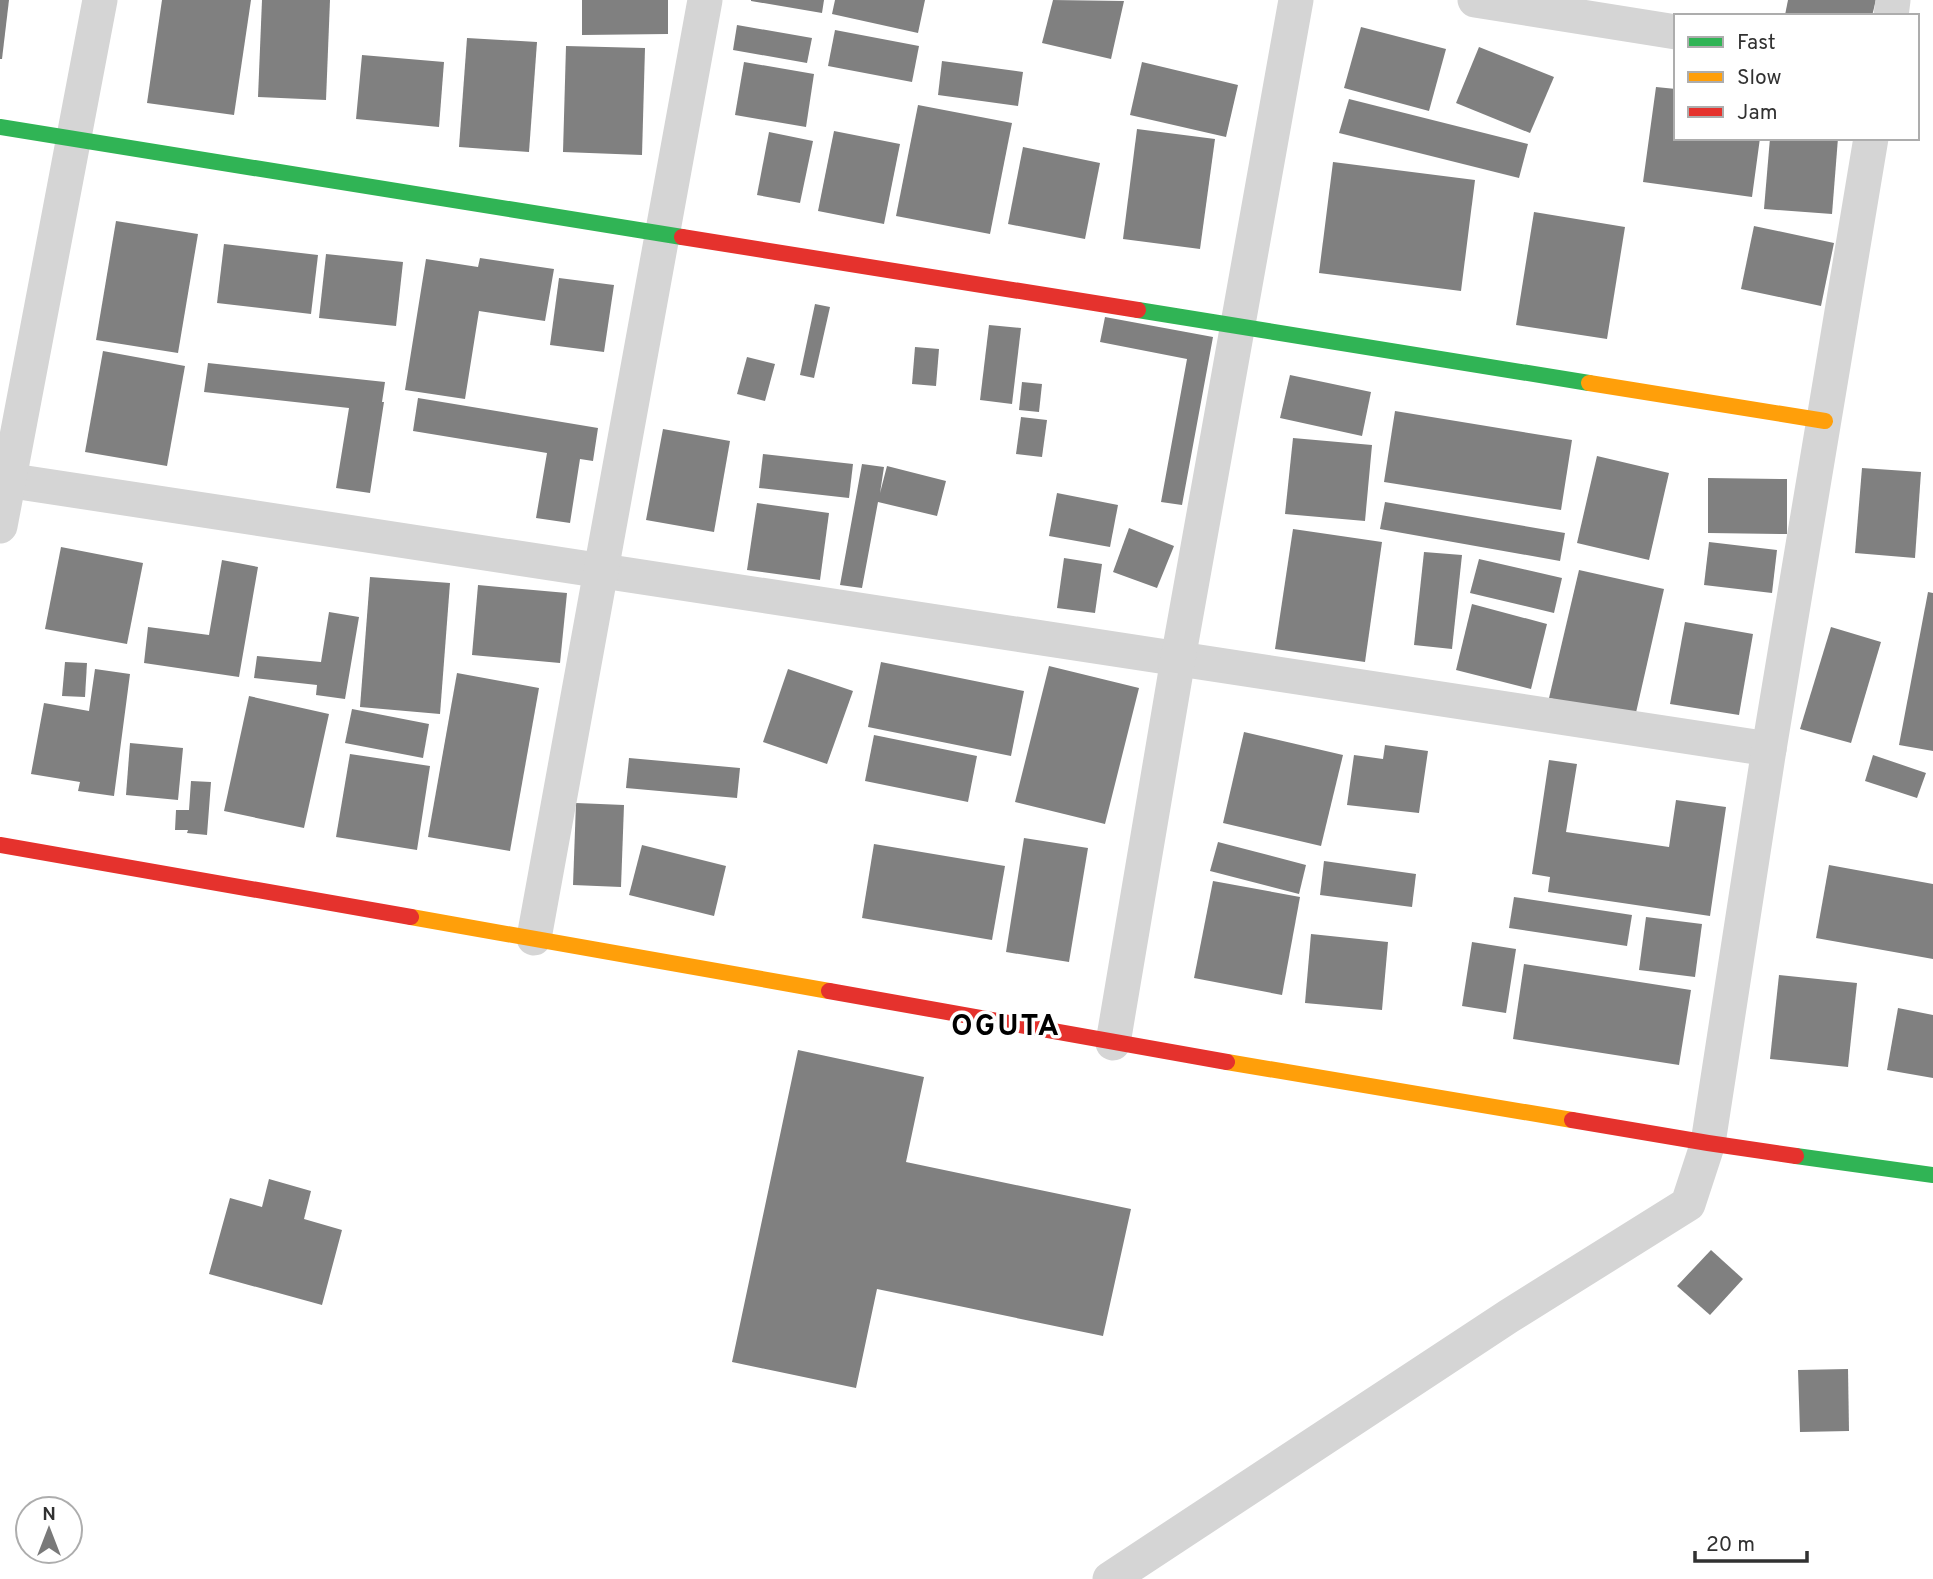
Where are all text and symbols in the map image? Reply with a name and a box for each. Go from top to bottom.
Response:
legend [1674,14,1919,140]
text: Fast [1737,30,1776,57]
text: Slow [1737,65,1782,92]
text: Jam [1737,100,1778,127]
district label: OGUTA [951,1009,1061,1046]
north arrow [14,1495,84,1565]
text: N [42,1503,56,1527]
scale bar [1695,1520,1807,1564]
text: 20 m [1706,1532,1755,1559]

